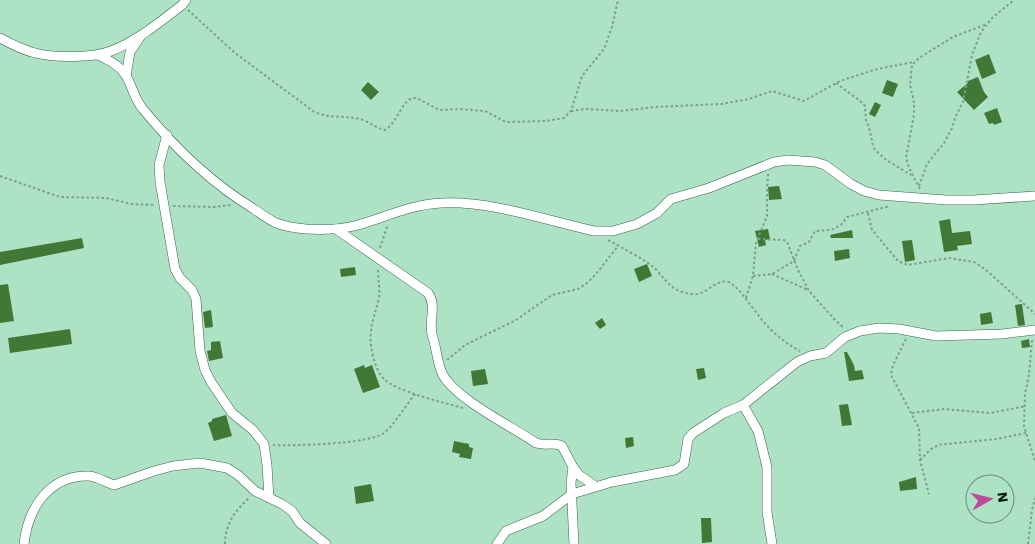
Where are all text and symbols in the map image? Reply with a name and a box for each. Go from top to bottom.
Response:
north arrow [965,474,1015,524]
text: N [994,491,1012,503]

